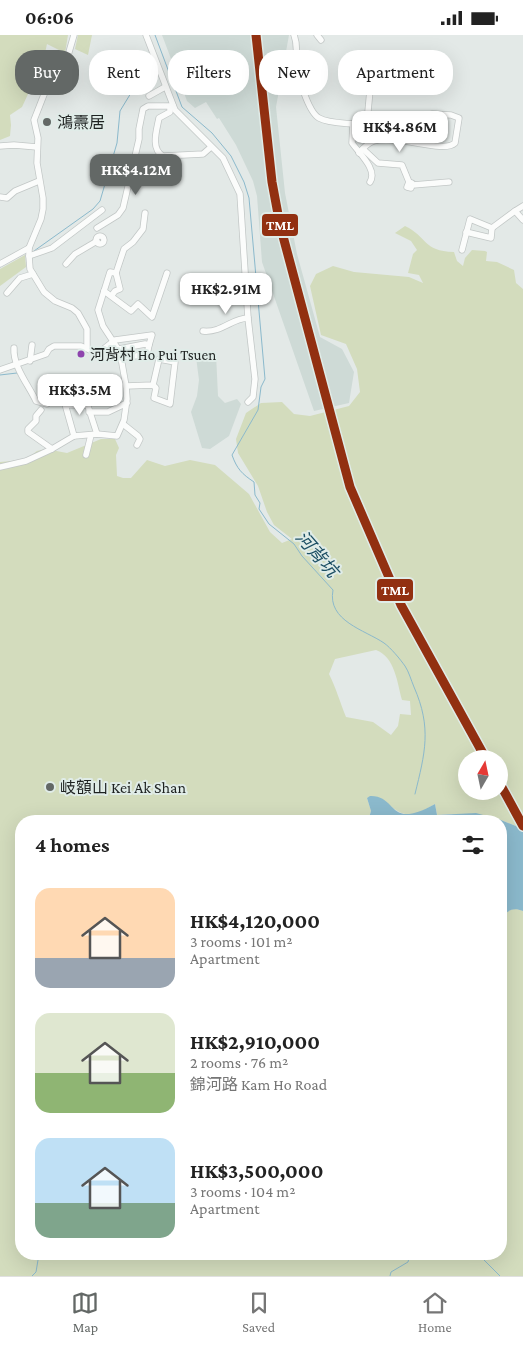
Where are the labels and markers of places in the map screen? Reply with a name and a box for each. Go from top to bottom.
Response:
pin: HK$4.86M [348,111,452,153]
place label: 鴻燾居 [57,114,105,131]
marker: 鴻燾居 [41,116,53,128]
pin: HK$4.12M [84,154,188,196]
pin: HK$2.91M [174,273,278,315]
place label: 河背村 Ho Pui Tsuen [90,346,216,363]
marker: 河背村 Ho Pui Tsuen [76,349,86,359]
pin: HK$3.5M [34,373,126,416]
place label: 岐額山 Kei Ak Shan [60,779,186,796]
marker: 岐額山 Kei Ak Shan [44,781,56,793]

